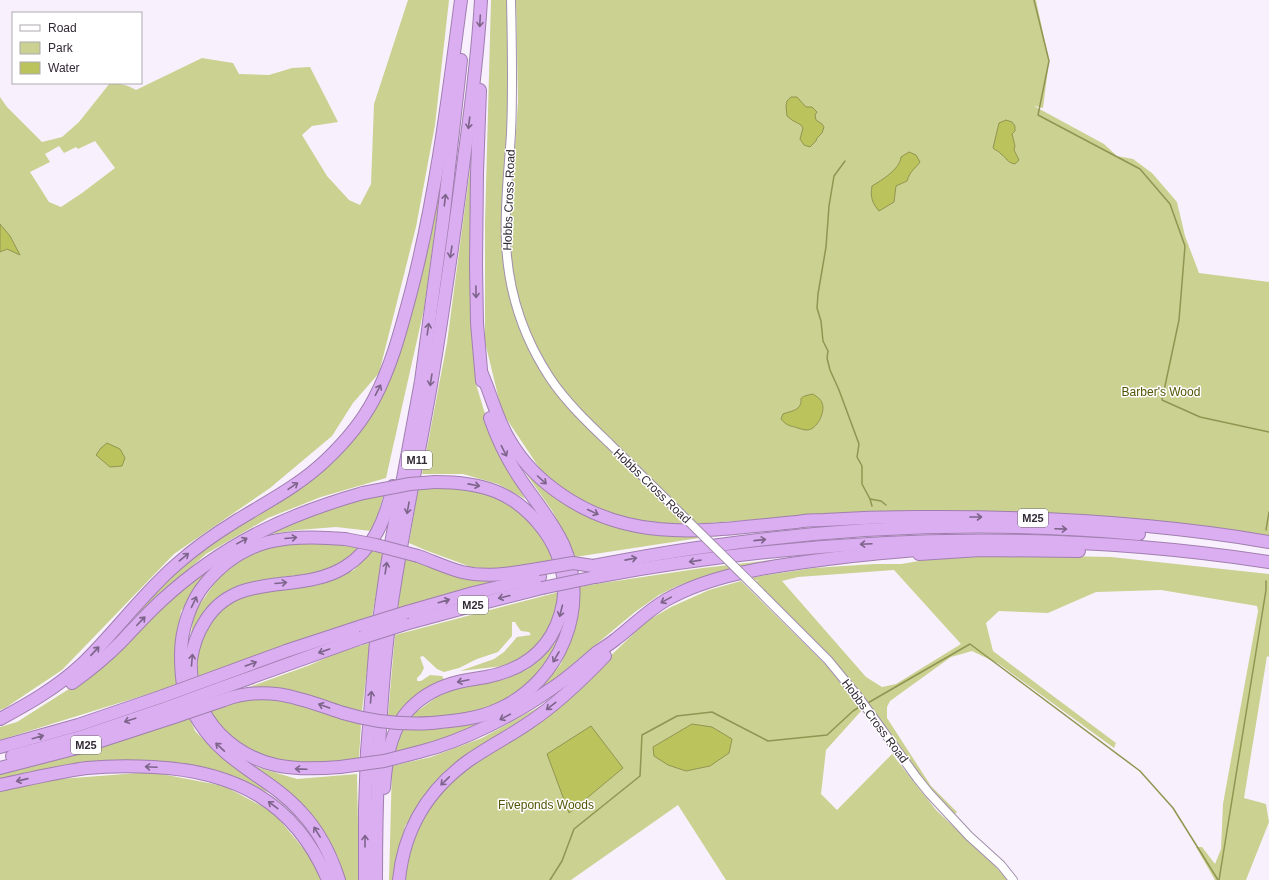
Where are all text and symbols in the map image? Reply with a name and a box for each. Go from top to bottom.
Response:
legend [12,12,142,84]
one-way arrow [477,14,484,27]
text: Road [48,21,77,35]
text: Park [48,41,74,55]
text: Water [48,61,80,75]
one-way arrow [465,116,473,129]
street label: Hobbs Cross Road [500,149,518,251]
one-way arrow [441,194,449,207]
one-way arrow [447,245,455,258]
one-way arrow [472,285,480,298]
one-way arrow [424,323,432,336]
one-way arrow [427,373,435,386]
one-way arrow [375,385,382,397]
park label: Barber's Wood [1122,385,1200,399]
one-way arrow [501,445,508,457]
street label: Hobbs Cross Road [611,446,693,526]
road number: M11 [402,451,432,469]
one-way arrow [537,475,547,484]
one-way arrow [467,481,480,489]
one-way arrow [287,482,298,490]
one-way arrow [404,501,412,514]
one-way arrow [586,509,598,517]
road number: M25 [1018,509,1048,527]
one-way arrow [969,513,982,521]
one-way arrow [1054,525,1067,533]
one-way arrow [284,534,297,542]
one-way arrow [753,536,766,543]
one-way arrow [236,537,248,544]
one-way arrow [860,540,873,547]
one-way arrow [179,553,190,562]
one-way arrow [625,554,638,562]
one-way arrow [689,557,702,565]
one-way arrow [382,562,390,575]
one-way arrow [274,580,287,587]
one-way arrow [498,594,511,602]
road number: M25 [458,596,488,614]
one-way arrow [191,597,198,609]
one-way arrow [437,597,450,604]
one-way arrow [660,597,672,604]
one-way arrow [556,604,564,617]
one-way arrow [136,616,146,626]
one-way arrow [90,646,99,656]
one-way arrow [317,648,330,655]
one-way arrow [552,651,560,663]
one-way arrow [188,654,195,667]
one-way arrow [245,659,257,667]
street label: Hobbs Cross Road [839,676,911,766]
one-way arrow [457,677,470,685]
one-way arrow [367,691,374,704]
one-way arrow [319,702,331,710]
one-way arrow [546,702,557,711]
one-way arrow [499,714,511,721]
one-way arrow [125,717,137,725]
one-way arrow [31,733,44,740]
road number: M25 [71,736,101,754]
one-way arrow [215,743,225,752]
one-way arrow [144,763,157,770]
one-way arrow [295,765,308,773]
one-way arrow [440,776,450,786]
one-way arrow [15,777,28,784]
park label: Fiveponds Woods [498,798,594,812]
one-way arrow [267,801,278,809]
one-way arrow [312,826,320,838]
one-way arrow [361,835,369,848]

